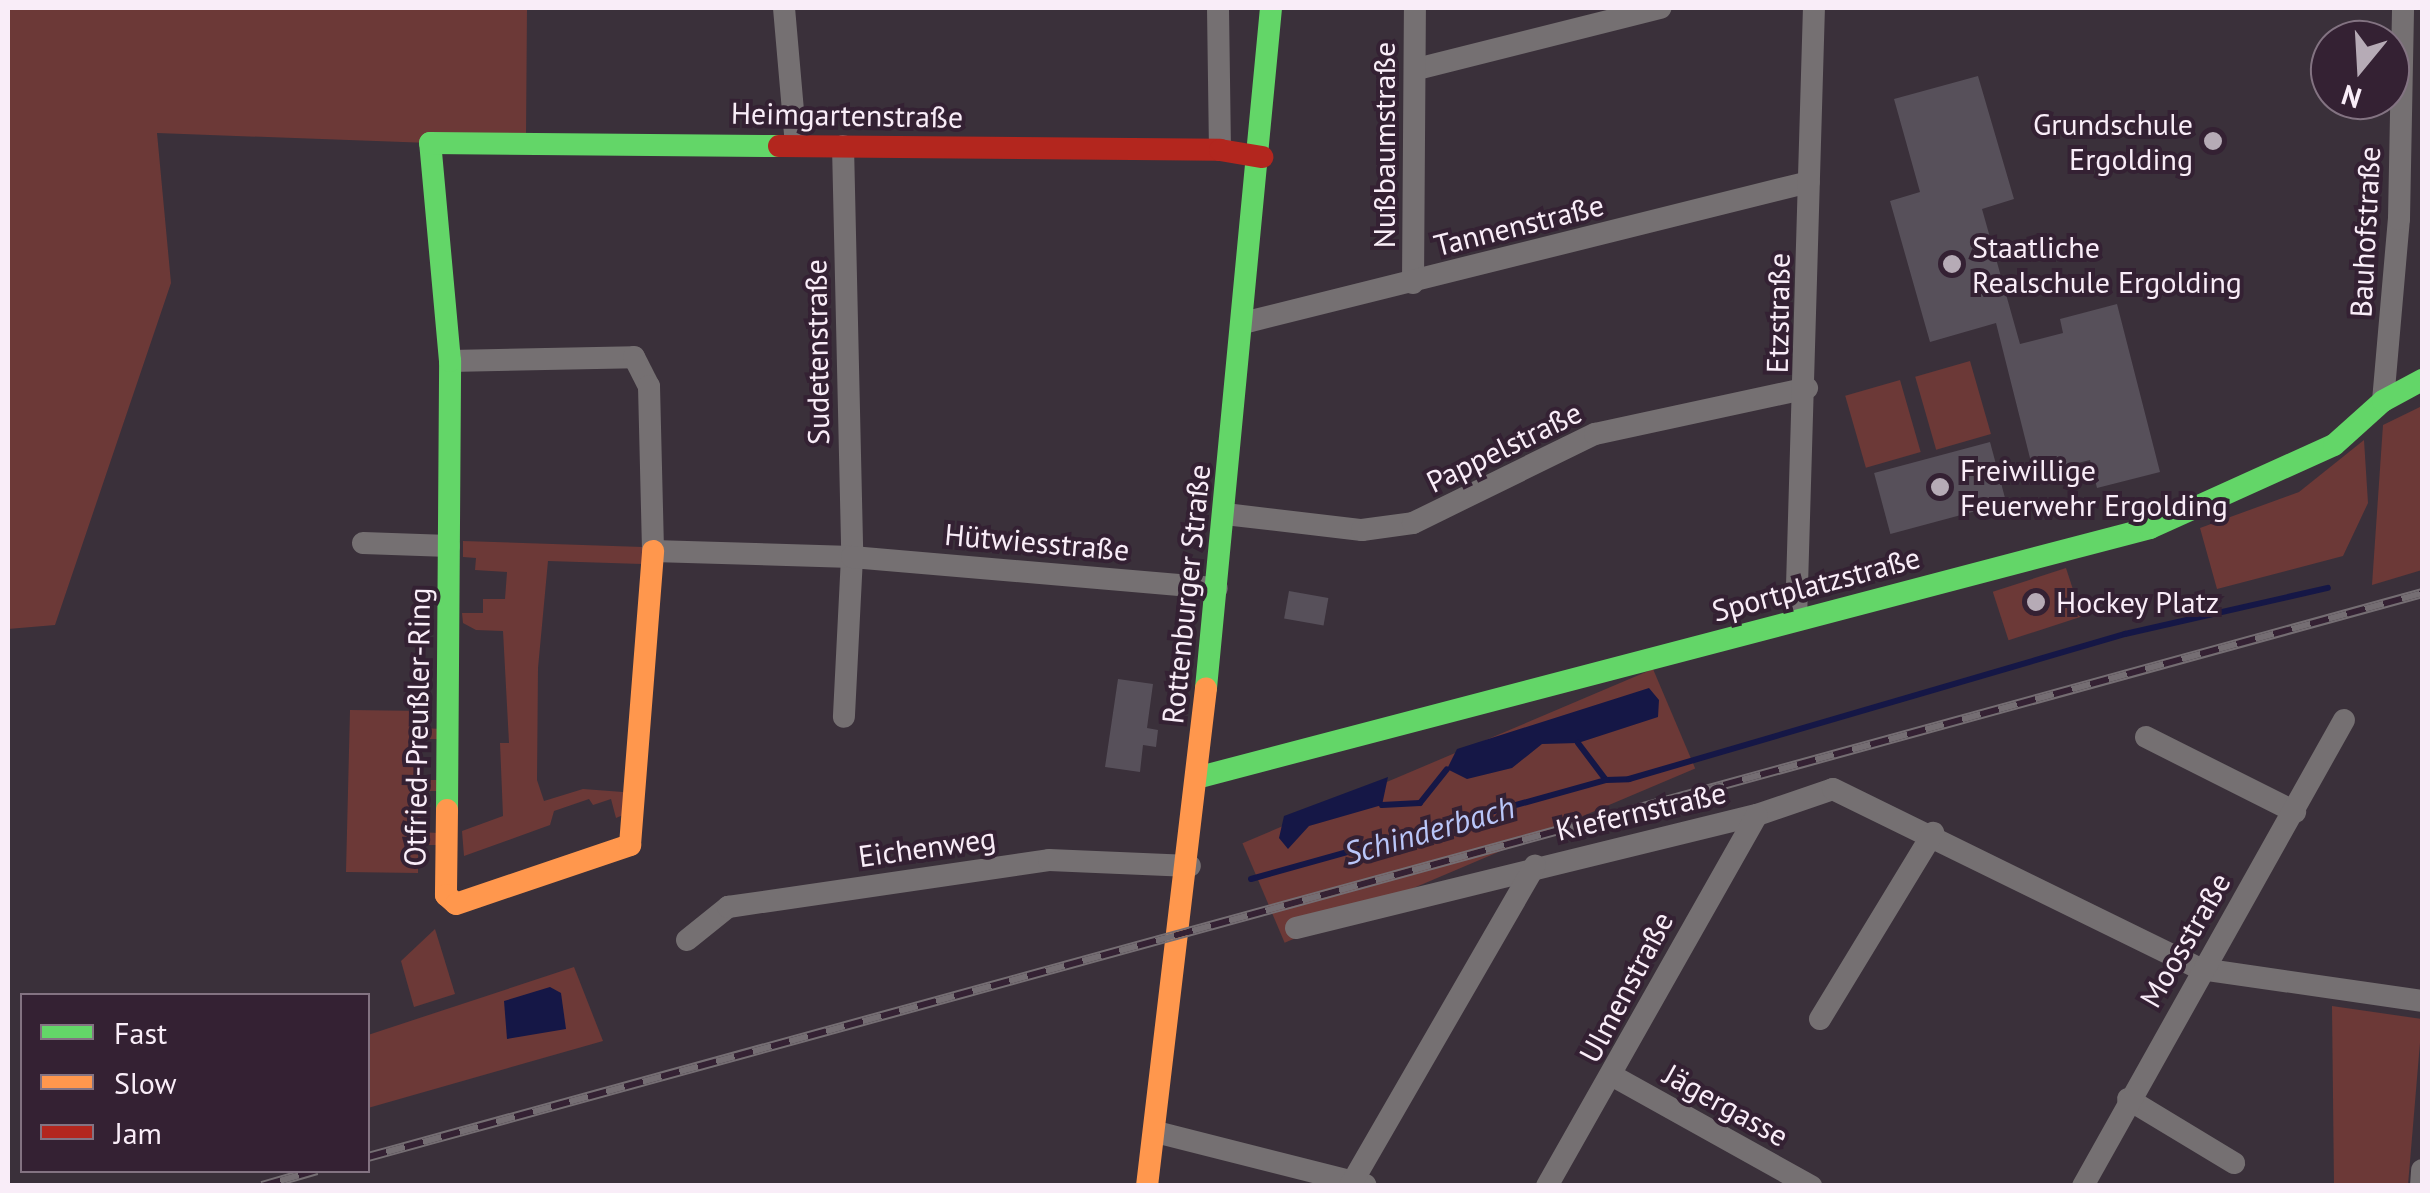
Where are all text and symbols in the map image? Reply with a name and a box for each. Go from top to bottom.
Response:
north arrow [2310,20,2410,120]
street label: Nußbaumstraße [1366,42,1402,248]
text: N [2337,77,2366,118]
street label: Heimgartenstraße [731,95,963,135]
place label: Grundschule Ergolding [2033,106,2193,176]
marker: Grundschule Ergolding [2202,130,2224,152]
street label: Bauhofstraße [2343,146,2387,318]
street label: Tannenstraße [1430,187,1608,263]
place label: Staatliche Realschule Ergolding [1972,229,2242,300]
street label: Etzstraße [1759,252,1797,374]
marker: Staatliche Realschule Ergolding [1941,253,1963,275]
street label: Sudetenstraße [797,259,837,445]
street label: Pappelstraße [1421,394,1587,500]
place label: Freiwillige Feuerwehr Ergolding [1960,452,2228,522]
street label: Rottenburger Straße [1154,463,1218,725]
marker: Freiwillige Feuerwehr Ergolding [1929,476,1951,498]
street label: Hütwiesstraße [943,516,1131,568]
street label: Sportplatzstraße [1708,539,1924,629]
place label: Hockey Platz [2056,584,2220,620]
street label: Otfried-Preußler-Ring [397,587,437,867]
marker: Hockey Platz [2025,591,2047,613]
street label: Kiefernstraße [1552,774,1730,848]
water label: Schinderbach [1339,787,1519,873]
street label: Eichenweg [856,820,998,874]
street label: Moosstraße [2132,866,2238,1014]
street label: Ulmenstraße [1571,906,1681,1068]
legend [20,993,370,1173]
text: Fast [114,1013,167,1052]
street label: Jägergasse [1658,1056,1794,1154]
text: Slow [114,1063,177,1102]
text: Jam [114,1113,162,1152]

